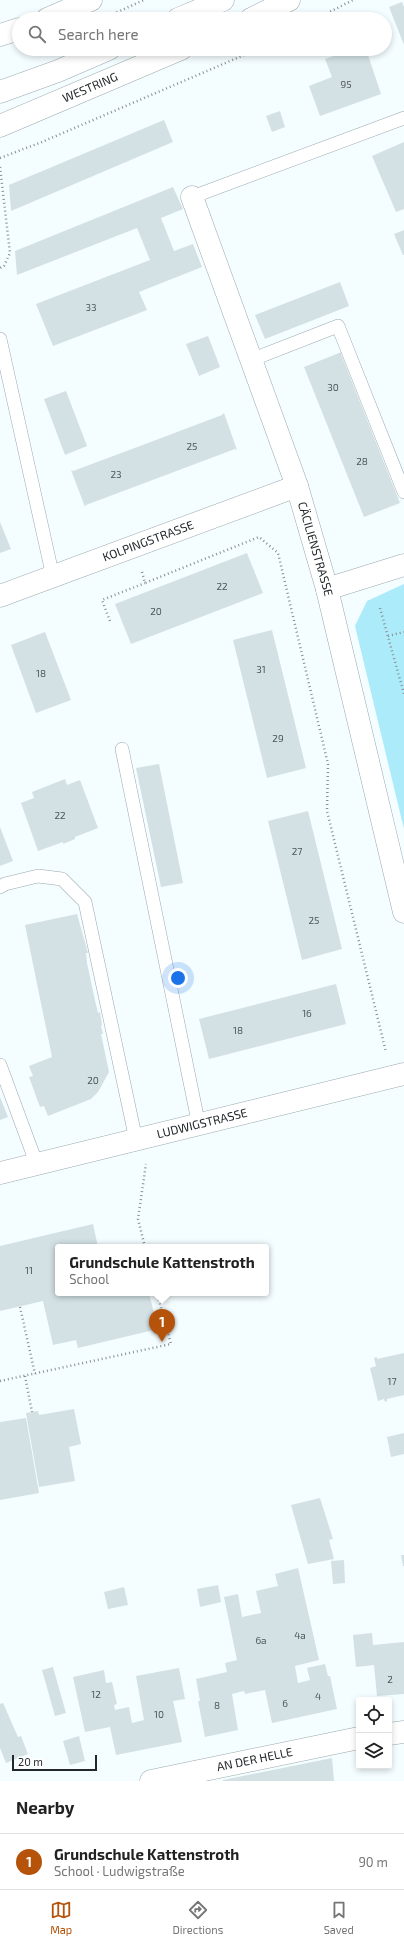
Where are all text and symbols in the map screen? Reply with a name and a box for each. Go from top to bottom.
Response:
search box [12,12,392,56]
icon: search [26,23,48,45]
text: Search here [58,25,139,43]
street label: WESTRING [60,69,119,105]
house number: 95 [340,78,352,90]
house number: 33 [85,301,97,313]
house number: 30 [327,381,339,393]
house number: 25 [187,440,197,452]
house number: 28 [356,455,368,467]
house number: 23 [110,468,122,480]
street label: CÄCILIENSTRASSE [296,500,336,597]
street label: KOLPINGSTRASSE [100,517,196,563]
house number: 22 [216,580,228,592]
house number: 20 [150,605,162,617]
house number: 31 [256,663,266,675]
house number: 18 [36,667,46,679]
house number: 29 [272,732,284,744]
house number: 22 [54,809,66,821]
house number: 27 [292,845,302,857]
house number: 25 [309,914,319,926]
your location [168,968,188,988]
house number: 16 [302,1007,312,1019]
house number: 18 [233,1024,243,1036]
house number: 20 [87,1074,99,1086]
street label: LUDWIGSTRASSE [155,1105,249,1140]
popup [55,1244,269,1296]
text: Grundschule Kattenstroth [69,1253,255,1271]
house number: 11 [25,1264,33,1276]
text: School [69,1271,109,1287]
pin: 1 [149,1309,175,1342]
house number: 17 [387,1375,397,1387]
house number: 4a [294,1629,306,1641]
house number: 6a [255,1634,267,1646]
house number: 2 [387,1673,393,1685]
house number: 12 [91,1688,101,1700]
house number: 4 [315,1690,321,1702]
house number: 6 [282,1697,288,1709]
map controls [356,1697,392,1769]
button: locate [356,1697,392,1733]
house number: 8 [214,1699,220,1711]
house number: 10 [154,1708,164,1720]
button: layers [356,1733,392,1769]
street label: AN DER HELLE [215,1744,294,1773]
scale bar [12,1753,97,1772]
text: 20 m [18,1755,43,1768]
text: Nearby [16,1797,74,1817]
text: Grundschule Kattenstroth [54,1845,239,1863]
text: 1 [26,1854,32,1870]
text: 90 m [358,1854,388,1870]
text: School · Ludwigstraße [54,1863,185,1879]
tab: Map [50,1899,72,1936]
tab: Directions [173,1899,223,1936]
tab: Saved [324,1899,354,1936]

